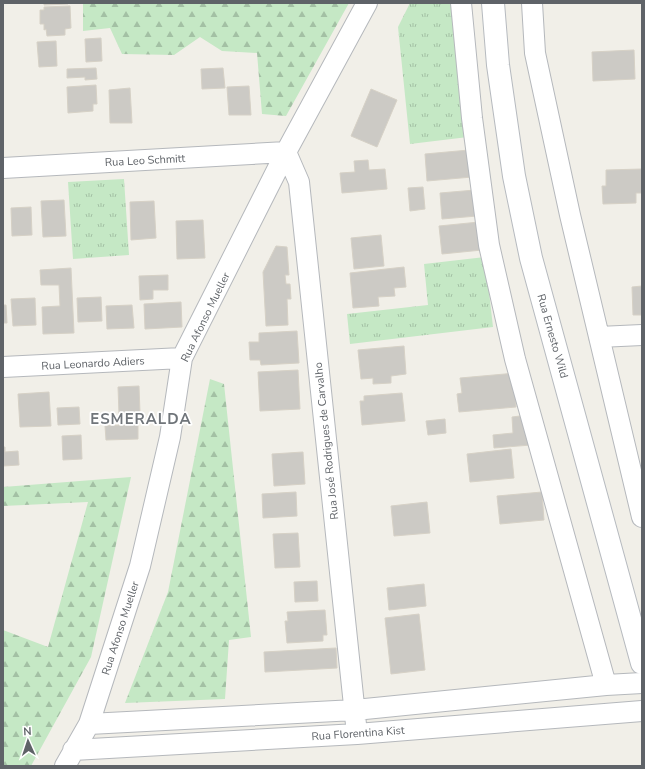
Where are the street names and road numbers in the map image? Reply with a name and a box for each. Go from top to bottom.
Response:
street label: Rua Leo Schmitt [104,151,186,170]
street label: Rua Afonso Mueller [177,270,234,365]
street label: Rua Ernesto Wild [533,292,572,380]
street label: Rua Leonardo Adiers [41,353,145,374]
street label: Rua José Rodrigues de Carvalho [311,362,342,520]
street label: Rua Afonso Mueller [98,579,143,677]
street label: Rua Florentina Kist [311,723,405,744]

